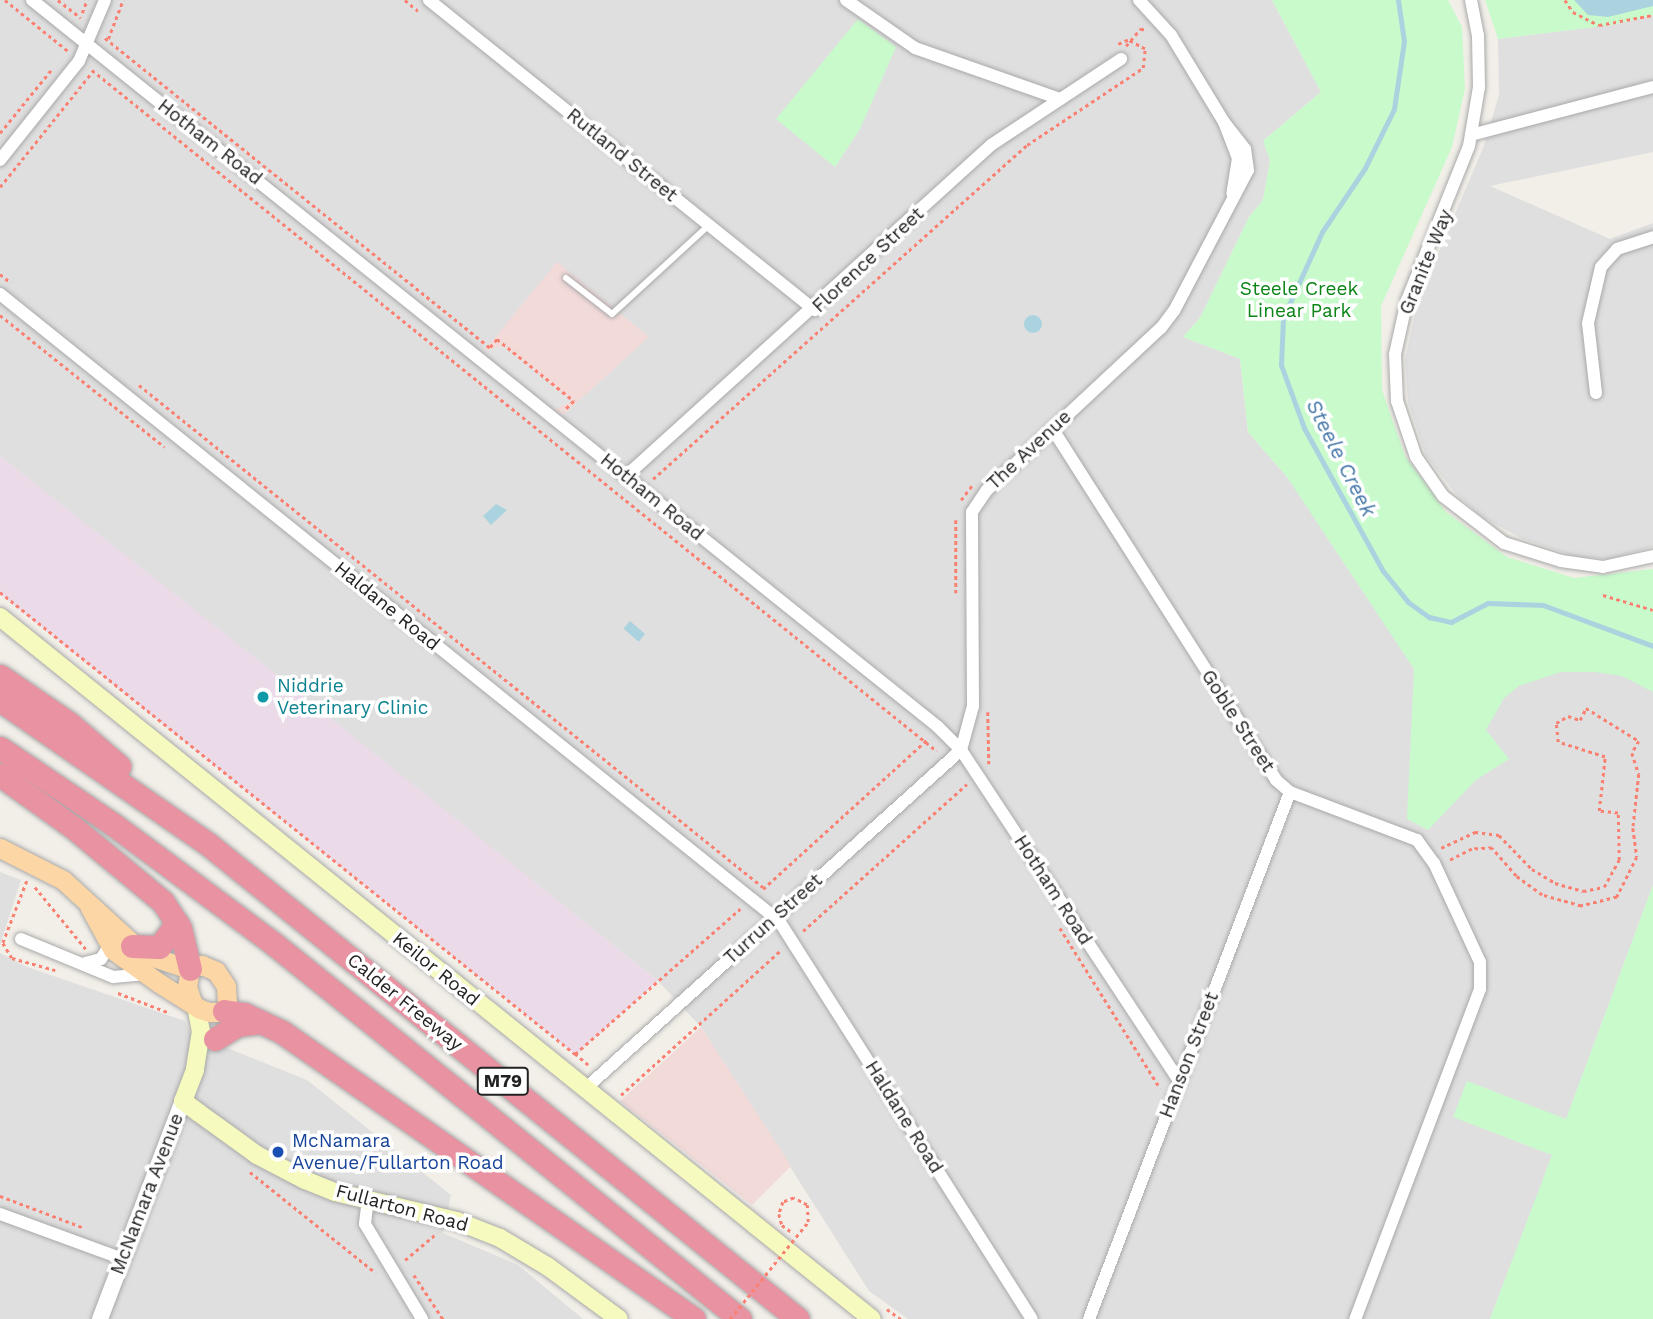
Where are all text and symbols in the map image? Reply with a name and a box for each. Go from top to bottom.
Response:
street label: Hotham Road [153,94,267,190]
street label: Rutland Street [562,103,682,207]
street label: Florence Street [807,202,929,318]
street label: Granite Way [1395,206,1457,318]
park label: Steele Creek Linear Park [1240,278,1358,322]
water label: Steele Creek [1301,395,1381,521]
street label: The Avenue [982,405,1076,495]
street label: Hotham Road [596,448,708,546]
street label: Haldane Road [330,557,444,655]
street label: Goble Street [1196,666,1280,776]
place label: Niddrie Veterinary Clinic [277,675,429,719]
marker: Niddrie Veterinary Clinic [255,689,271,705]
street label: Hotham Road [1009,831,1097,949]
street label: Turrun Street [719,869,827,969]
street label: Keilor Road [388,927,484,1011]
street label: Calder Freeway [343,948,467,1056]
street label: Hanson Street [1154,989,1224,1121]
street label: Haldane Road [860,1056,948,1178]
road number: M79 [477,1066,529,1096]
street label: McNamara Avenue [106,1110,188,1278]
place label: McNamara Avenue/Fullarton Road [292,1130,504,1174]
marker: McNamara Avenue/Fullarton Road [270,1144,286,1160]
street label: Fullarton Road [333,1179,471,1237]

